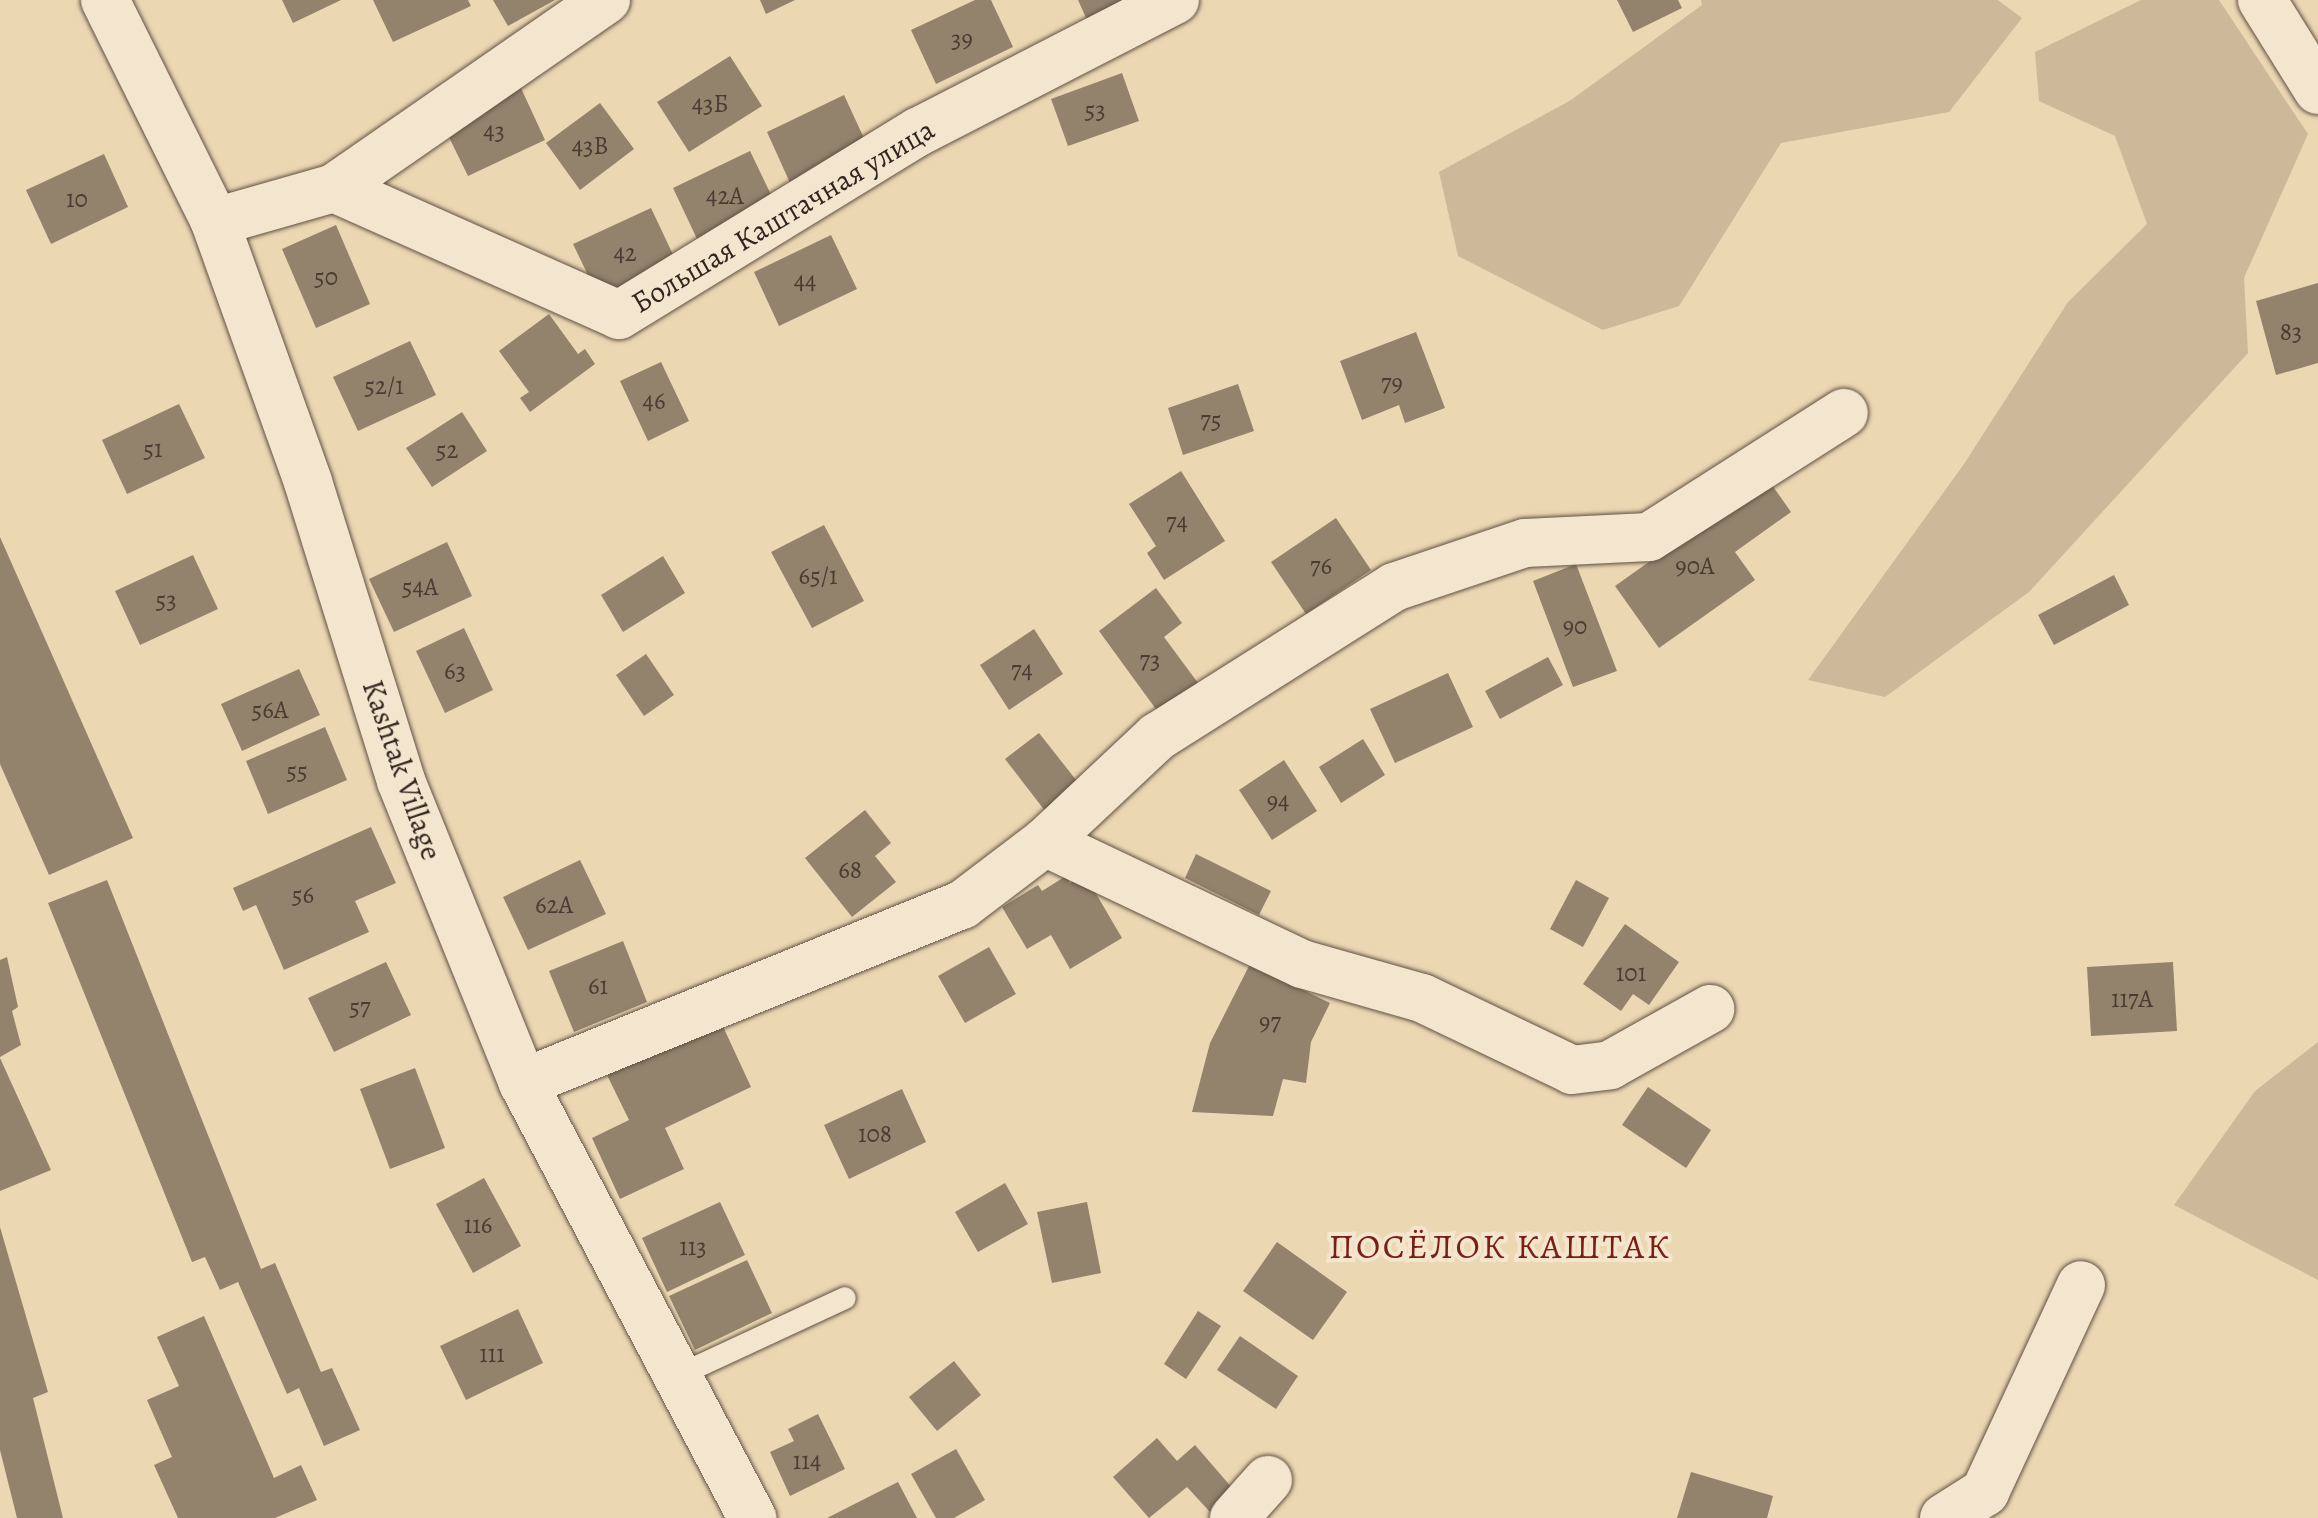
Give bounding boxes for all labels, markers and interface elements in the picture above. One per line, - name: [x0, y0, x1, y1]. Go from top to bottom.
- house number: 39: [951, 24, 973, 54]
- house number: 43Б: [692, 89, 728, 119]
- house number: 53: [1084, 95, 1106, 125]
- street label: Большая Каштачная улица: [625, 111, 941, 321]
- house number: 43: [483, 116, 505, 146]
- house number: 43В: [572, 131, 608, 161]
- house number: 42А: [706, 181, 744, 211]
- house number: 10: [66, 184, 88, 214]
- house number: 42: [613, 238, 637, 268]
- house number: 50: [314, 262, 338, 292]
- house number: 44: [794, 266, 816, 296]
- house number: 83: [2280, 317, 2302, 347]
- house number: 79: [1381, 368, 1403, 398]
- house number: 52/1: [364, 371, 404, 401]
- house number: 46: [643, 386, 665, 416]
- house number: 75: [1200, 405, 1222, 435]
- house number: 51: [143, 434, 163, 464]
- house number: 52: [436, 435, 458, 465]
- house number: 74: [1166, 507, 1188, 537]
- house number: 76: [1310, 551, 1332, 581]
- house number: 90А: [1675, 551, 1715, 581]
- house number: 65/1: [798, 561, 838, 591]
- house number: 54А: [402, 572, 438, 602]
- house number: 53: [155, 585, 177, 615]
- house number: 90: [1563, 611, 1587, 641]
- house number: 73: [1140, 645, 1160, 675]
- house number: 74: [1011, 655, 1033, 685]
- house number: 63: [444, 656, 466, 686]
- street label: Kashtak Village: [354, 675, 450, 865]
- house number: 56А: [252, 695, 288, 725]
- house number: 55: [286, 756, 308, 786]
- house number: 94: [1267, 786, 1289, 816]
- house number: 68: [838, 855, 862, 885]
- house number: 56: [292, 880, 314, 910]
- house number: 62А: [535, 890, 573, 920]
- house number: 101: [1616, 958, 1646, 988]
- house number: 61: [588, 971, 608, 1001]
- house number: 117А: [2111, 984, 2153, 1014]
- house number: 57: [349, 992, 371, 1022]
- house number: 97: [1259, 1007, 1281, 1037]
- house number: 108: [858, 1119, 892, 1149]
- house number: 116: [464, 1210, 492, 1240]
- district label: ПОСЁЛОК КАШТАК: [1329, 1225, 1671, 1267]
- house number: 113: [679, 1232, 707, 1262]
- house number: 111: [479, 1339, 505, 1369]
- house number: 114: [793, 1446, 821, 1476]

